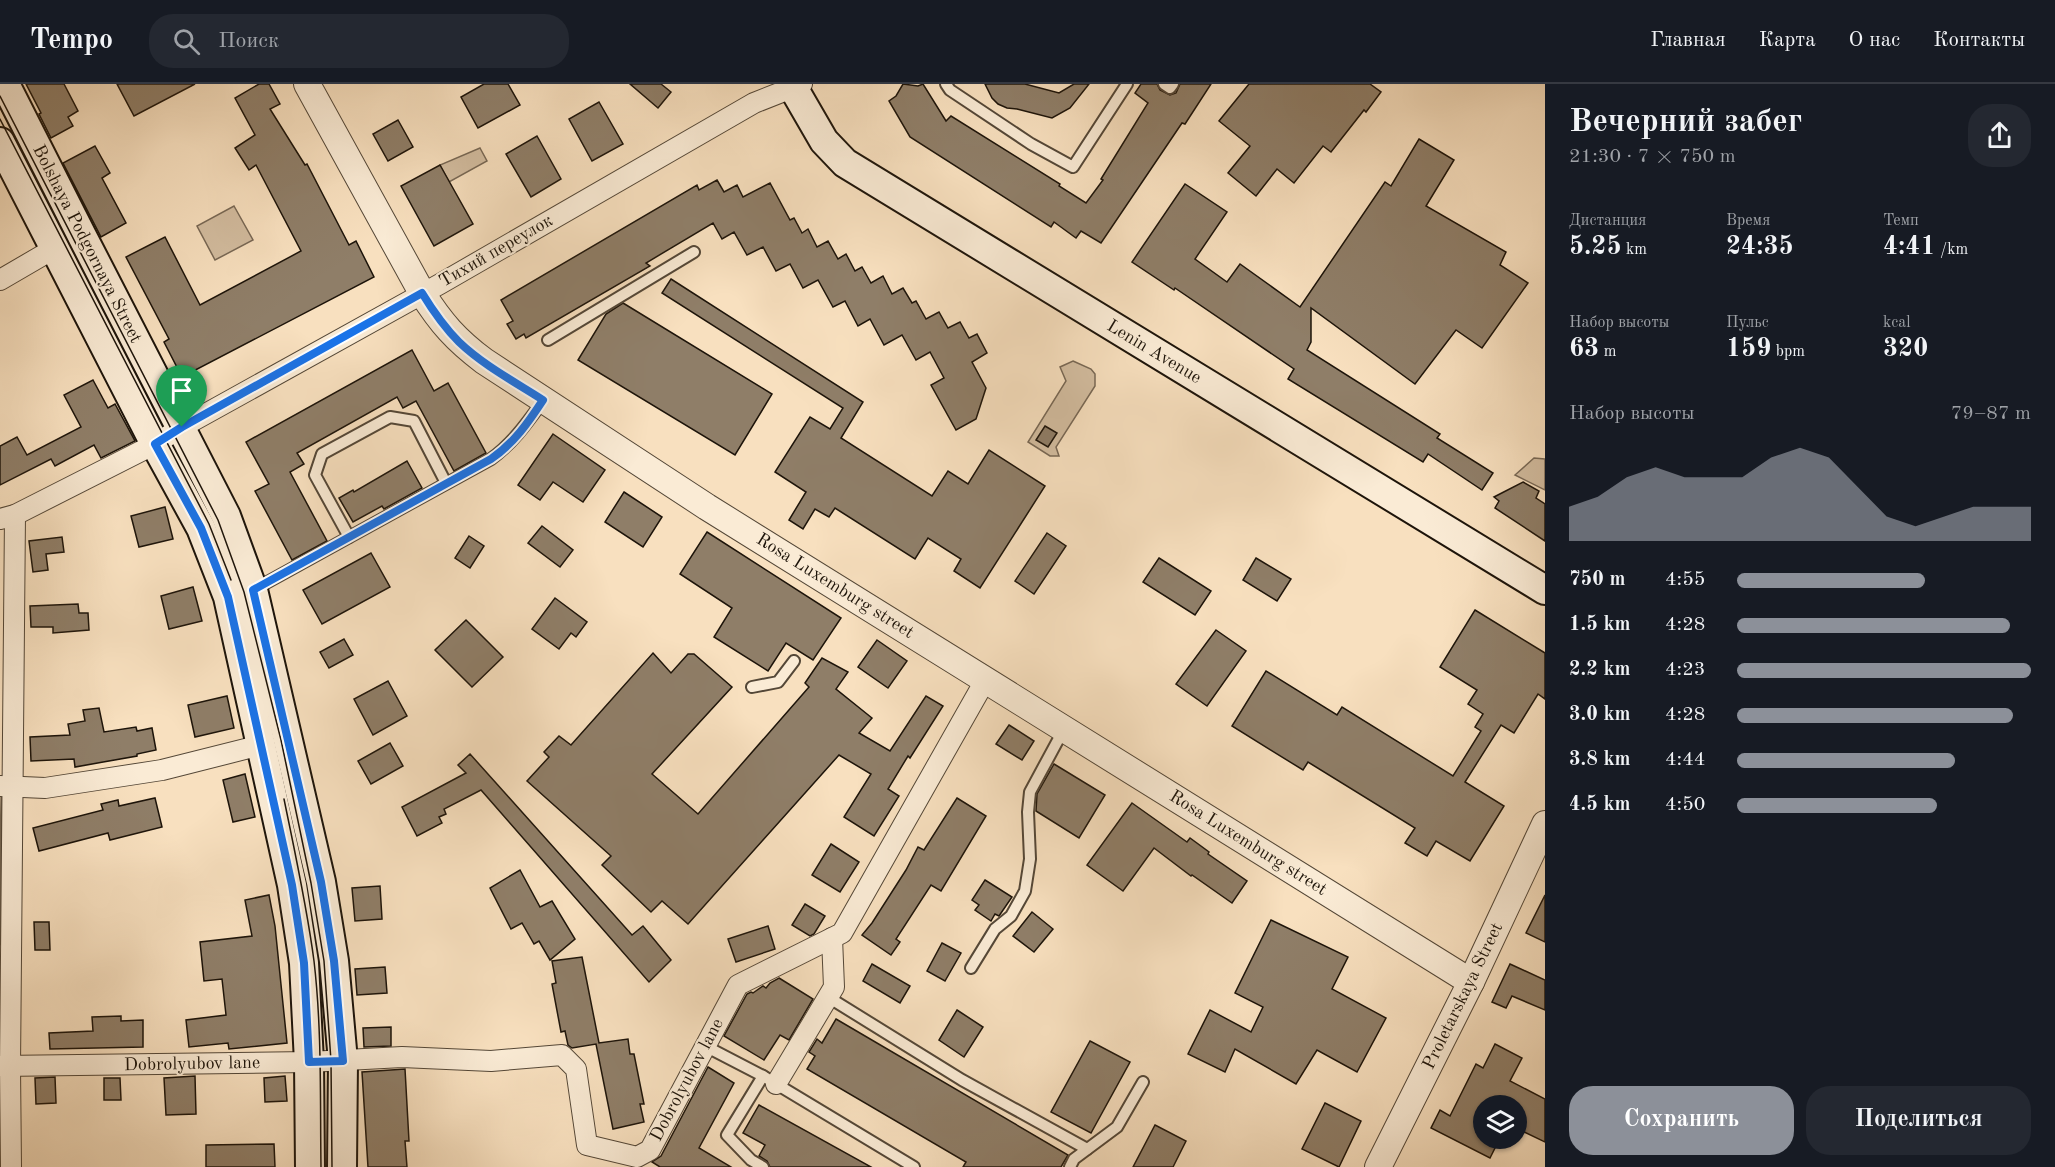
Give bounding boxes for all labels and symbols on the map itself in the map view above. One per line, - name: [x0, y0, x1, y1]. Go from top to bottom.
- street label: Bolshaya Podgornaya Street: [29, 142, 145, 346]
- street label: Тихий переулок: [436, 211, 556, 291]
- street label: Lenin Avenue: [1104, 317, 1204, 387]
- pin: [156, 365, 207, 427]
- street label: Rosa Luxemburg street: [753, 530, 917, 642]
- street label: Rosa Luxemburg street: [1166, 787, 1330, 899]
- street label: Proletarskaya Street: [1420, 920, 1506, 1072]
- street label: Dobrolyubov lane: [647, 1016, 727, 1144]
- street label: Dobrolyubov lane: [124, 1054, 260, 1074]

